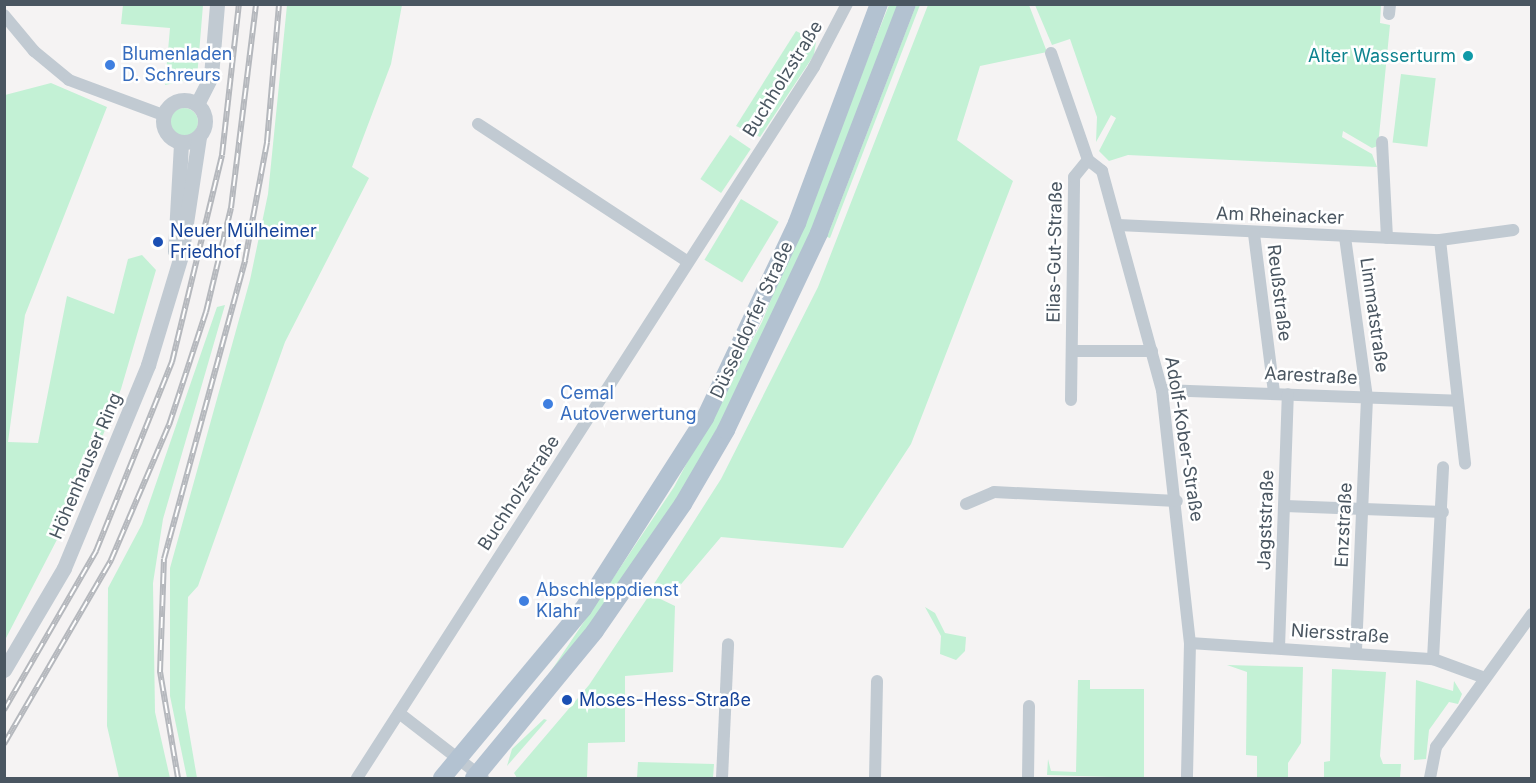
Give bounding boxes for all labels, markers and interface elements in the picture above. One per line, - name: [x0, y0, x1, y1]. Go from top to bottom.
- street label: Buchholzstraße: [739, 17, 827, 141]
- place label: Blumenladen D. Schreurs: [122, 44, 232, 86]
- place label: Alter Wasserturm: [1308, 45, 1456, 67]
- marker: Alter Wasserturm: [1461, 49, 1475, 63]
- marker: Blumenladen D. Schreurs: [103, 58, 117, 72]
- street label: Elias-Gut-Straße: [1043, 181, 1067, 323]
- street label: Am Rheinacker: [1216, 203, 1344, 229]
- place label: Neuer Mülheimer Friedhof: [170, 221, 317, 264]
- marker: Neuer Mülheimer Friedhof: [151, 235, 165, 249]
- street label: Düsseldorfer Straße: [706, 238, 798, 402]
- street label: Reußstraße: [1262, 243, 1296, 343]
- street label: Limmatstraße: [1355, 256, 1393, 374]
- street label: Adolf-Kober-Straße: [1160, 355, 1208, 523]
- street label: Aarestraße: [1264, 363, 1358, 389]
- place label: Cemal Autoverwertung: [560, 383, 697, 426]
- street label: Höhenhauser Ring: [45, 390, 127, 542]
- marker: Cemal Autoverwertung: [541, 397, 555, 411]
- street label: Buchholzstraße: [474, 431, 564, 555]
- street label: Jagststraße: [1253, 469, 1279, 571]
- street label: Enzstraße: [1331, 482, 1357, 568]
- place label: Abschleppdienst Klahr: [536, 580, 679, 622]
- marker: Abschleppdienst Klahr: [517, 594, 531, 608]
- street label: Niersstraße: [1290, 620, 1390, 648]
- place label: Moses-Hess-Straße: [579, 689, 751, 711]
- marker: Moses-Hess-Straße: [560, 693, 574, 707]

